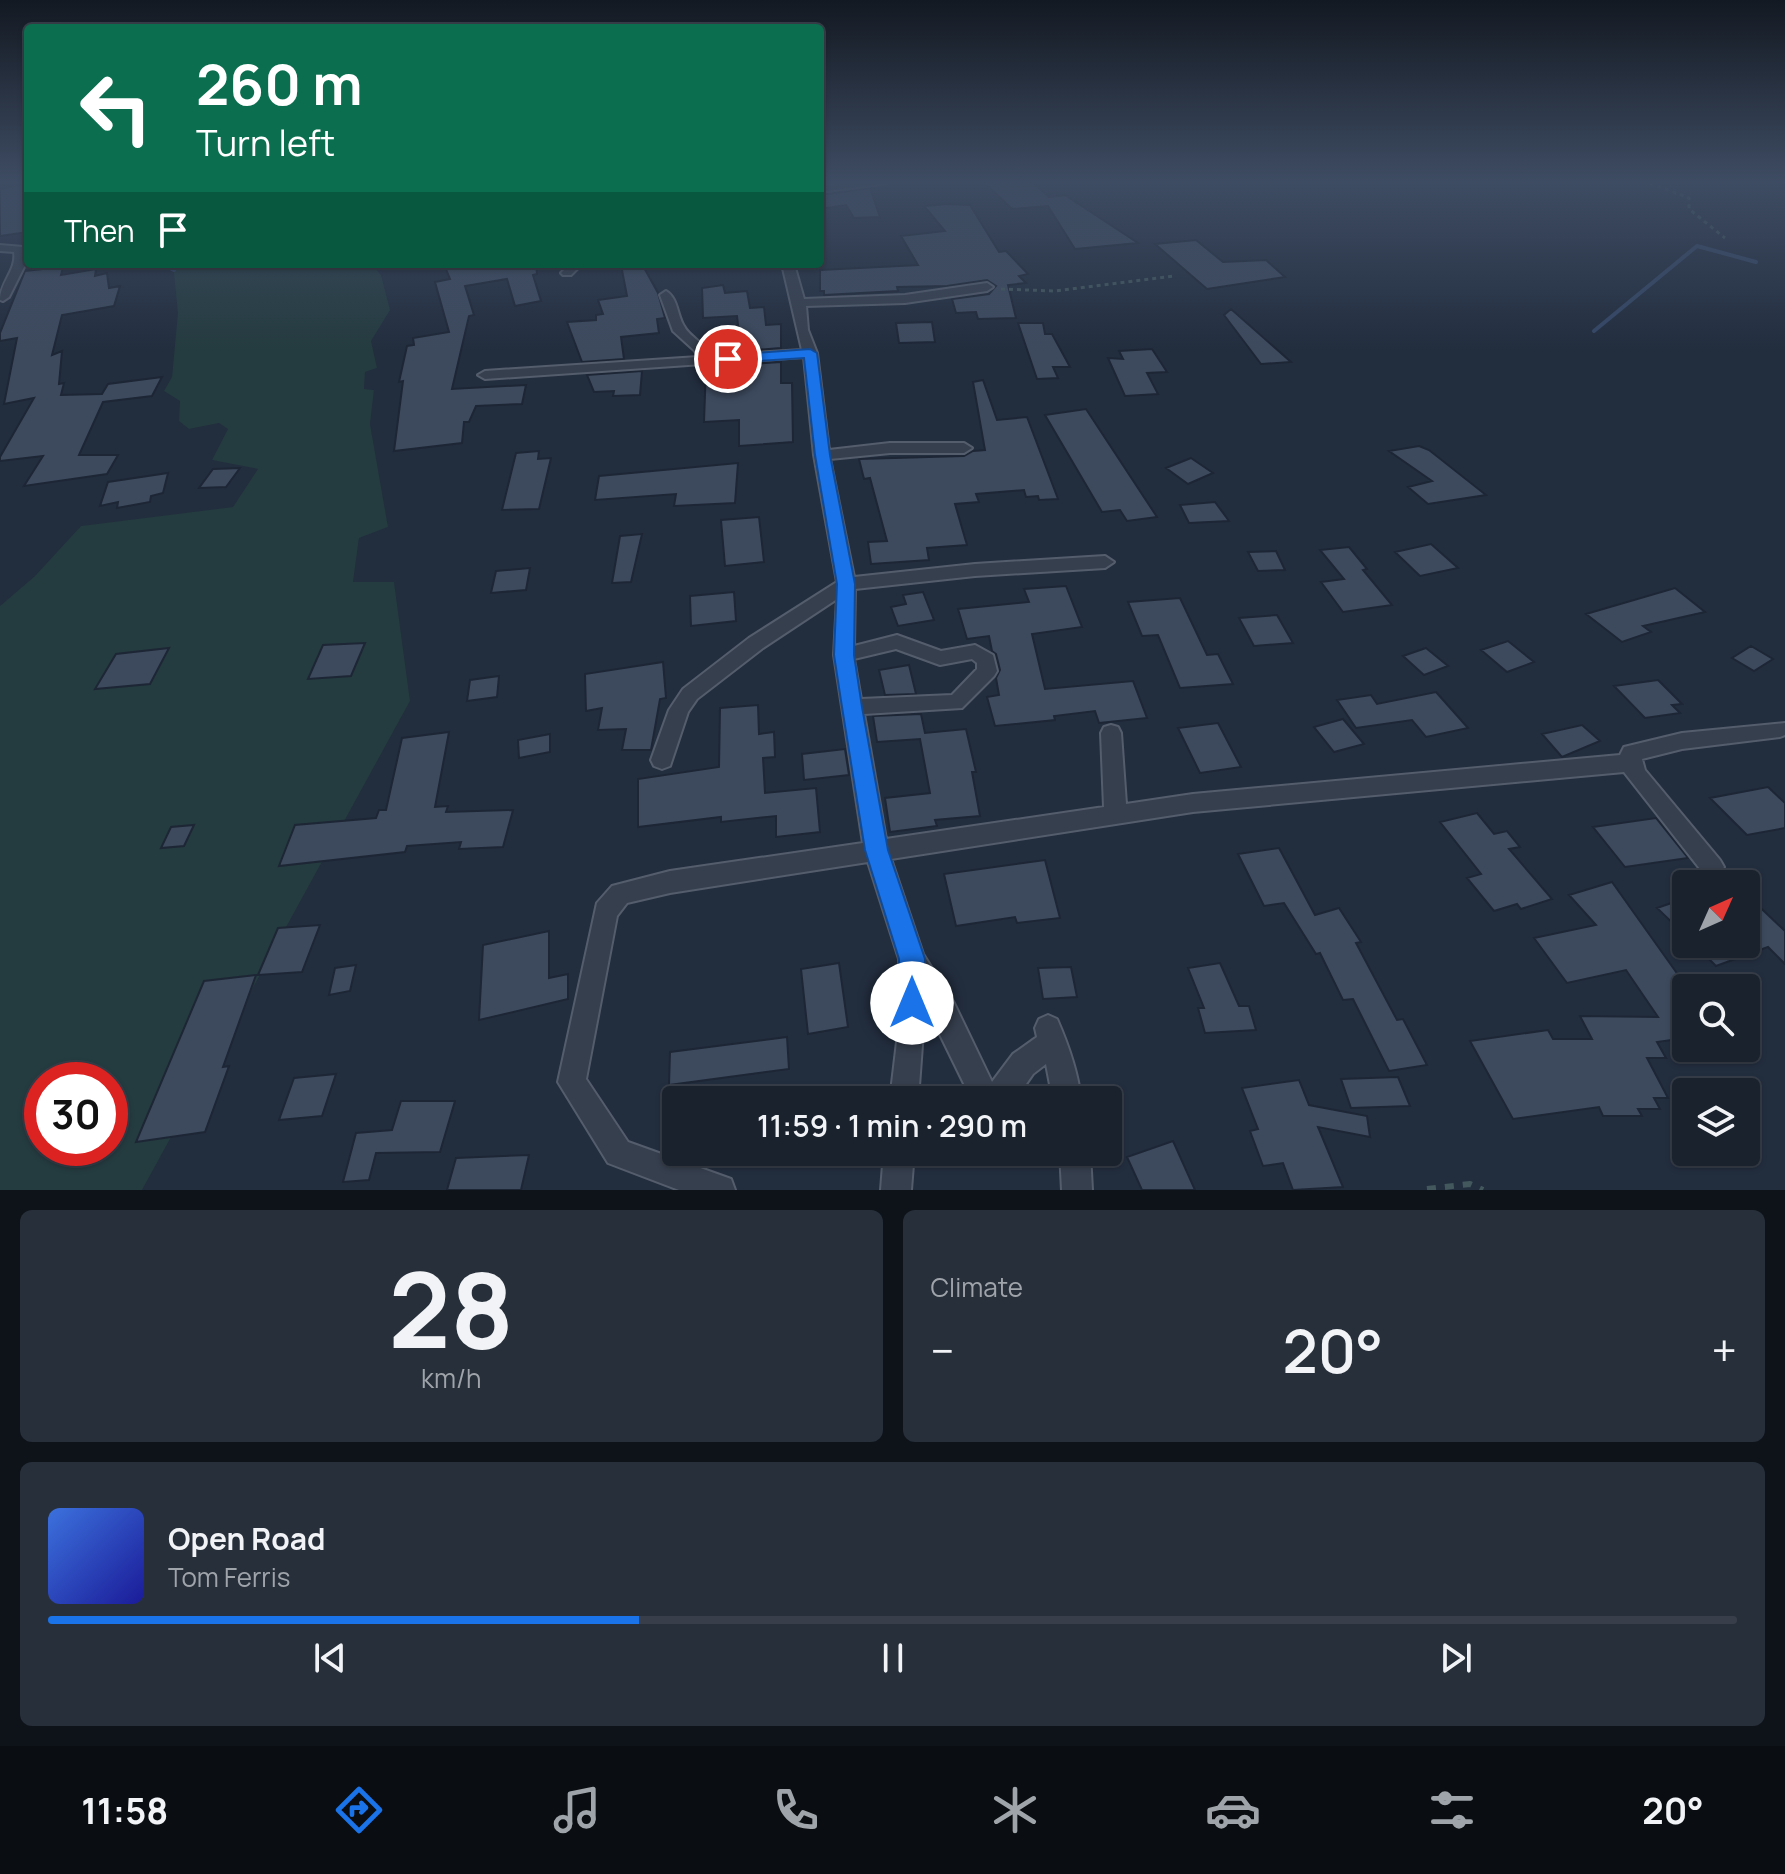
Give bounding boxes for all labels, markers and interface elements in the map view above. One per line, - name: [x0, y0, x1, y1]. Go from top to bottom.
- text: 260 m: [196, 45, 363, 122]
- icon: left: [64, 56, 168, 160]
- text: Turn left: [196, 118, 335, 167]
- icon: arrive: [151, 208, 195, 252]
- text: Then: [64, 210, 135, 251]
- pin: [694, 325, 762, 393]
- icon: arrive: [706, 337, 750, 381]
- north arrow: [1672, 870, 1760, 958]
- map controls: [1672, 870, 1760, 1166]
- position arrow: [870, 961, 954, 1045]
- button: search: [1672, 974, 1760, 1062]
- speed limit sign: 30: [24, 1062, 128, 1166]
- button: layers: [1672, 1078, 1760, 1166]
- text: 11:59 · 1 min · 290 m: [757, 1105, 1027, 1146]
- text: 28: [388, 1237, 514, 1379]
- text: Climate: [931, 1269, 1023, 1305]
- text: 20°: [1283, 1309, 1383, 1391]
- text: −: [931, 1320, 954, 1380]
- text: +: [1712, 1320, 1737, 1380]
- text: km/h: [421, 1360, 481, 1396]
- text: Open Road: [168, 1518, 325, 1559]
- text: Tom Ferris: [168, 1559, 290, 1595]
- icon: previous: [308, 1636, 352, 1680]
- icon: pause: [871, 1636, 915, 1680]
- icon: next: [1434, 1636, 1478, 1680]
- icon: directions: [331, 1782, 387, 1838]
- icon: music: [549, 1782, 605, 1838]
- icon: phone: [768, 1782, 824, 1838]
- icon: climate: [987, 1782, 1043, 1838]
- icon: car: [1205, 1782, 1261, 1838]
- icon: filters: [1424, 1782, 1480, 1838]
- text: 11:58: [81, 1786, 168, 1835]
- text: 20°: [1642, 1786, 1704, 1835]

